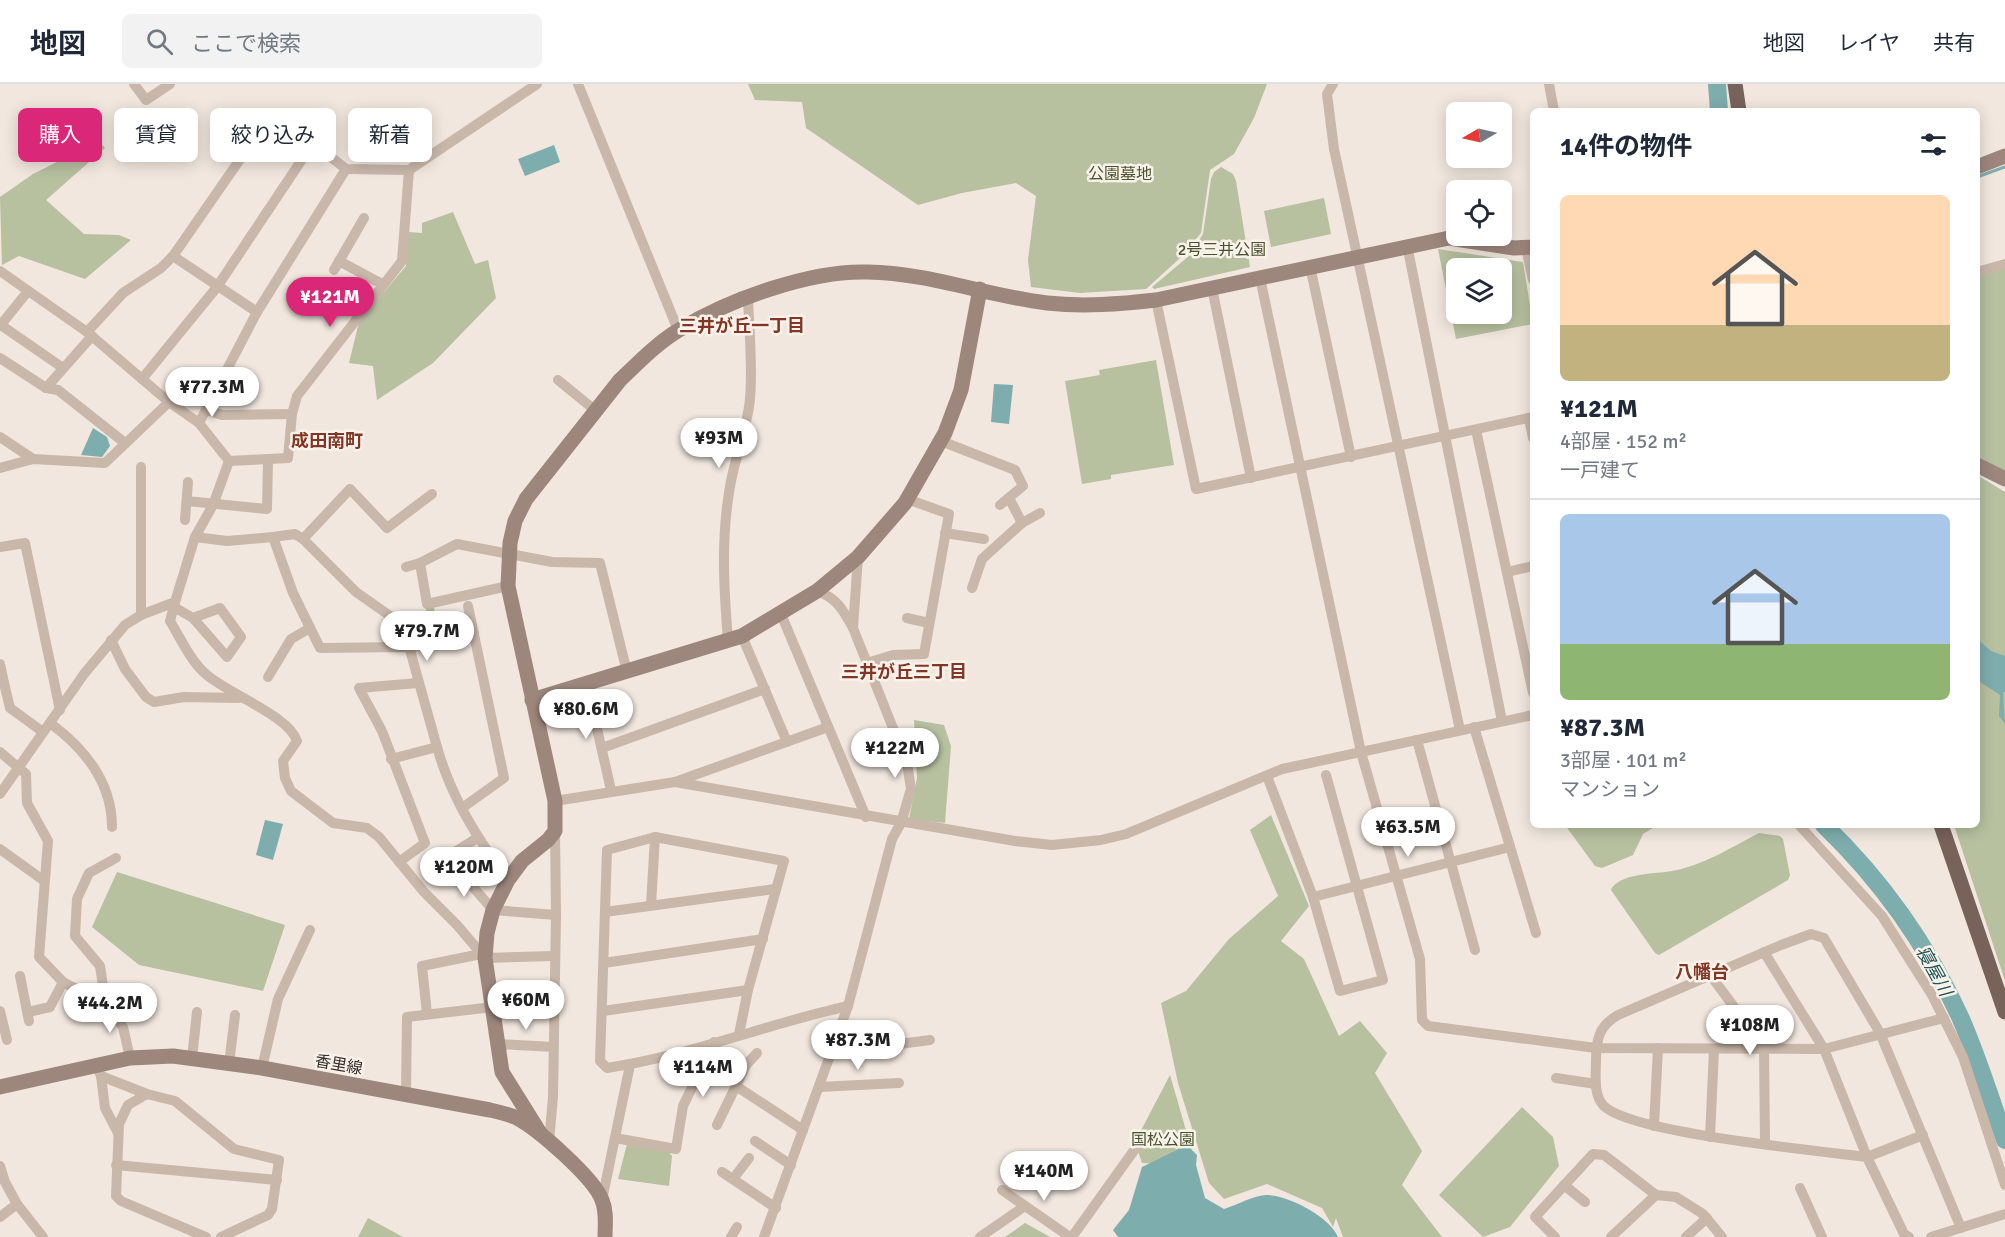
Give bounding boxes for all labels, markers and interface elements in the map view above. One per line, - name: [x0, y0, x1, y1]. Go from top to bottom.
- search box: [122, 14, 542, 68]
- icon: search: [143, 25, 176, 58]
- text: 地図: [30, 27, 86, 61]
- text: ここで検索: [191, 30, 301, 57]
- text: 地図: [1763, 30, 1805, 56]
- text: レイヤ: [1838, 30, 1900, 56]
- text: 共有: [1933, 30, 1975, 56]
- north arrow: [1446, 102, 1512, 168]
- map controls: [1446, 102, 1512, 324]
- chip: 購入: [18, 108, 102, 162]
- chip: 賃貸: [114, 108, 198, 162]
- chip: 絞り込み: [210, 108, 336, 162]
- chip: 新着: [348, 108, 432, 162]
- icon: filters: [1917, 128, 1950, 161]
- text: 14件の物件: [1560, 131, 1692, 163]
- park label: 公園墓地: [1088, 164, 1152, 184]
- button: locate: [1446, 180, 1512, 246]
- icon: home: [1701, 234, 1809, 342]
- park label: 2号三井公園: [1178, 240, 1266, 260]
- button: layers: [1446, 258, 1512, 324]
- pin: ¥121M: [288, 277, 372, 328]
- text: ¥121M: [300, 284, 360, 309]
- district label: 三井が丘一丁目: [679, 315, 805, 337]
- pin: ¥77.3M: [163, 367, 261, 418]
- text: ¥77.3M: [179, 374, 245, 399]
- text: ¥121M: [1560, 393, 1638, 425]
- pin: ¥93M: [683, 418, 755, 469]
- text: ¥93M: [694, 425, 744, 450]
- text: 4部屋 · 152 m²: [1560, 429, 1687, 454]
- district label: 成田南町: [291, 430, 363, 452]
- text: 一戸建て: [1560, 458, 1640, 483]
- icon: home: [1701, 553, 1809, 661]
- pin: ¥79.7M: [378, 611, 476, 662]
- text: ¥79.7M: [394, 618, 460, 643]
- district label: 三井が丘三丁目: [841, 661, 967, 683]
- pin: ¥80.6M: [537, 689, 635, 740]
- text: ¥80.6M: [553, 696, 619, 721]
- text: ¥87.3M: [1560, 712, 1645, 744]
- pin: ¥122M: [853, 728, 937, 779]
- text: ¥122M: [865, 735, 925, 760]
- text: 3部屋 · 101 m²: [1560, 748, 1687, 773]
- text: マンション: [1560, 777, 1660, 802]
- pin: ¥63.5M: [1359, 807, 1457, 858]
- text: ¥63.5M: [1375, 814, 1441, 839]
- pin: ¥120M: [422, 847, 506, 898]
- text: ¥120M: [434, 854, 494, 879]
- water label: 寝屋川: [1911, 942, 1958, 1002]
- district label: 八幡台: [1675, 961, 1729, 983]
- pin: ¥60M: [490, 980, 562, 1031]
- pin: ¥44.2M: [61, 983, 159, 1034]
- text: ¥60M: [501, 987, 551, 1012]
- text: ¥44.2M: [77, 990, 143, 1015]
- pin: ¥108M: [1708, 1005, 1792, 1056]
- text: ¥108M: [1720, 1012, 1780, 1037]
- pin: ¥87.3M: [809, 1020, 907, 1071]
- text: ¥87.3M: [825, 1027, 891, 1052]
- pin: ¥114M: [661, 1047, 745, 1098]
- street label: 香里線: [313, 1051, 364, 1079]
- text: ¥114M: [673, 1054, 733, 1079]
- park label: 国松公園: [1131, 1130, 1195, 1150]
- pin: ¥140M: [1002, 1151, 1086, 1202]
- text: ¥140M: [1014, 1158, 1074, 1183]

